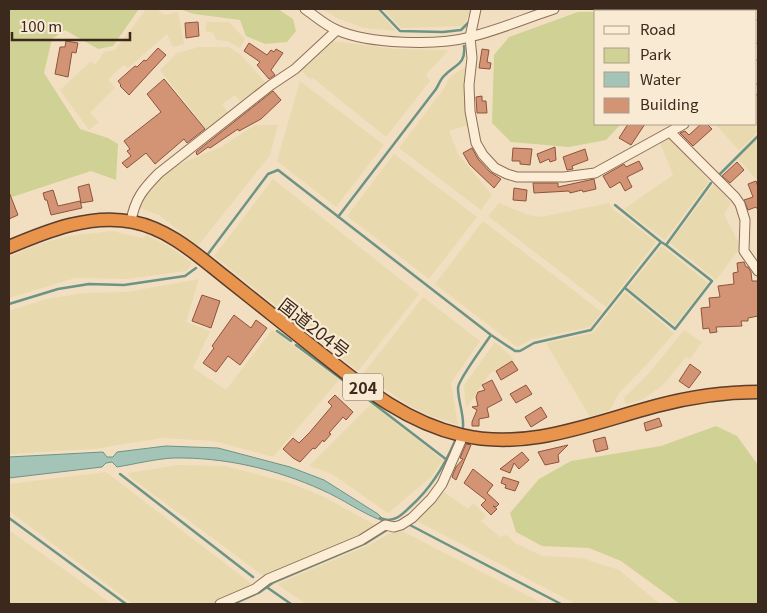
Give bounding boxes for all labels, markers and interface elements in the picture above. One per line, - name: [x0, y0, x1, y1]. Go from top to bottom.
- scale bar: [12, 10, 130, 42]
- legend: [594, 10, 757, 125]
- text: 100 m: [20, 15, 62, 36]
- text: Road: [640, 18, 676, 39]
- text: Park: [640, 43, 672, 64]
- text: Water: [640, 68, 681, 89]
- text: Building: [640, 93, 699, 114]
- street label: 国道204号: [274, 291, 356, 363]
- road number: 204: [343, 374, 383, 401]

